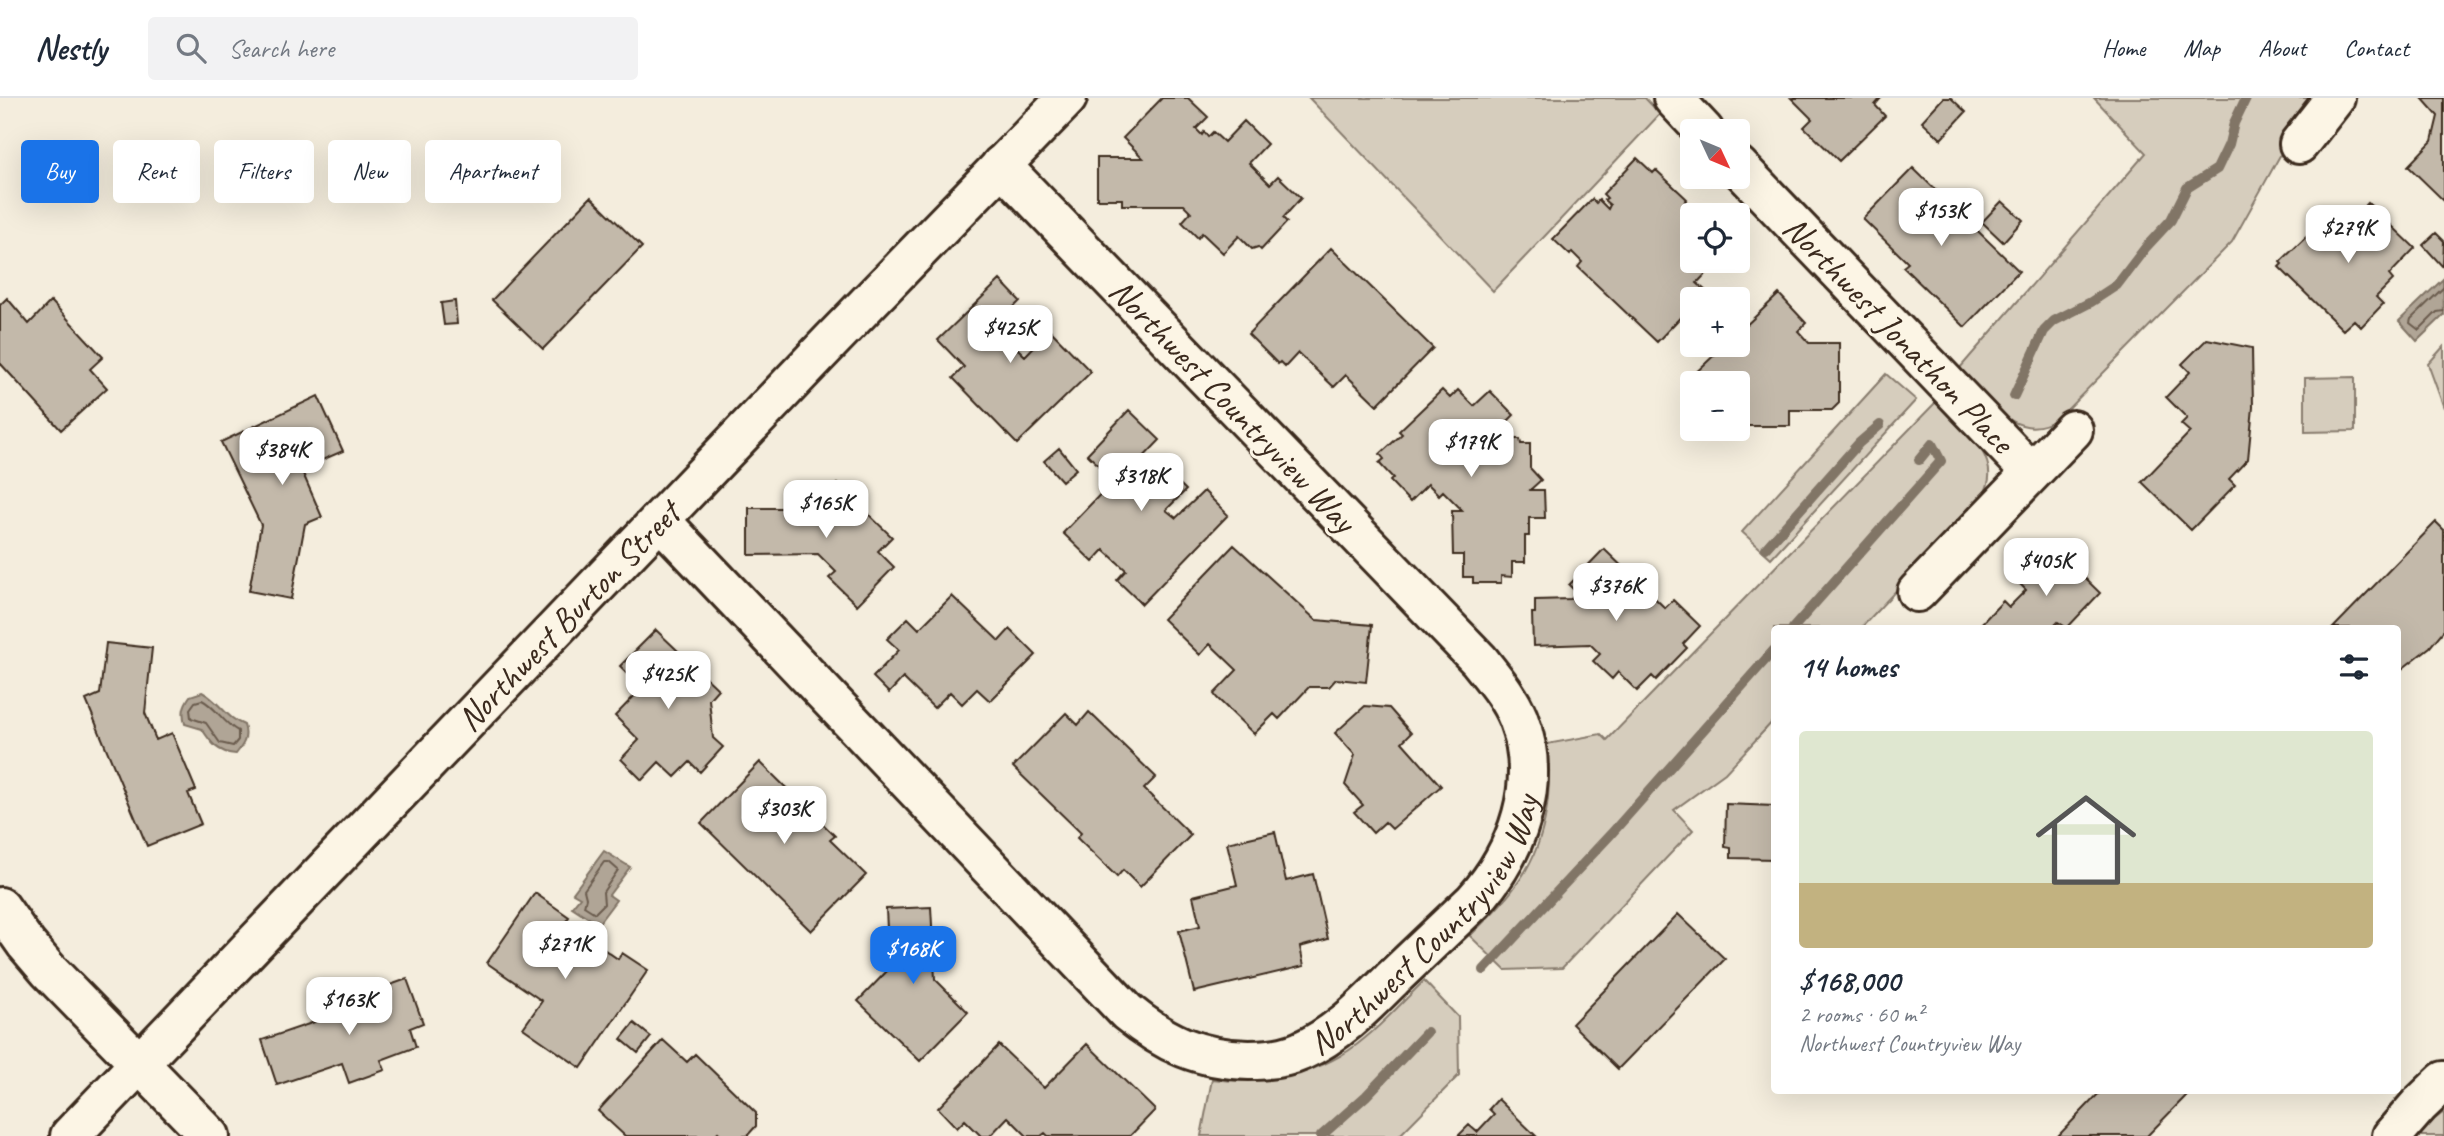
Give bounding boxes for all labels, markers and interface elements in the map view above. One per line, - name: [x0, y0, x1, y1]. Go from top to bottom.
- search box: [148, 17, 638, 80]
- text: Nestly: [35, 27, 106, 69]
- icon: search: [172, 29, 210, 67]
- text: Search here: [228, 32, 334, 65]
- text: Home: [2102, 33, 2145, 63]
- text: Map: [2183, 33, 2220, 63]
- text: About: [2258, 33, 2306, 63]
- text: Contact: [2344, 33, 2409, 63]
- north arrow: [1680, 119, 1750, 189]
- map controls: [1680, 119, 1750, 441]
- chip: Buy: [21, 140, 99, 203]
- chip: Rent: [113, 140, 200, 203]
- chip: Filters: [214, 140, 314, 203]
- chip: New: [328, 140, 411, 203]
- chip: Apartment: [425, 140, 561, 203]
- pin: $153K: [1892, 188, 1990, 248]
- text: $153K: [1915, 196, 1967, 225]
- button: locate: [1680, 203, 1750, 273]
- street label: Northwest Jonathon Place: [1773, 206, 2026, 465]
- pin: $279K: [2299, 206, 2397, 265]
- text: $279K: [2322, 213, 2374, 242]
- street label: Northwest Countryview Way: [1100, 269, 1368, 544]
- button: +: [1680, 287, 1750, 357]
- pin: $425K: [961, 306, 1059, 365]
- text: $425K: [984, 313, 1036, 342]
- button: −: [1680, 371, 1750, 441]
- pin: $179K: [1422, 420, 1520, 479]
- text: $179K: [1445, 427, 1497, 456]
- pin: $384K: [233, 428, 331, 487]
- text: $384K: [255, 435, 309, 464]
- pin: $318K: [1092, 454, 1190, 513]
- text: $318K: [1114, 461, 1168, 490]
- pin: $165K: [777, 480, 875, 540]
- text: $165K: [799, 488, 853, 517]
- street label: Northwest Burton Street: [447, 489, 693, 741]
- pin: $405K: [1997, 538, 2095, 598]
- text: $405K: [2020, 546, 2072, 575]
- pin: $376K: [1567, 564, 1665, 623]
- text: $376K: [1589, 571, 1643, 600]
- text: 14 homes: [1799, 648, 1897, 686]
- icon: filters: [2335, 648, 2373, 686]
- pin: $425K: [619, 652, 717, 711]
- text: $425K: [642, 659, 694, 688]
- icon: home: [2023, 777, 2149, 903]
- pin: $303K: [735, 786, 833, 846]
- street label: Northwest Countryview Way: [1301, 789, 1549, 1065]
- text: $303K: [757, 794, 811, 823]
- pin: $271K: [516, 922, 614, 981]
- pin: $168K: [864, 926, 962, 986]
- text: $271K: [539, 929, 592, 958]
- text: $168K: [886, 934, 940, 963]
- text: $168,000: [1799, 962, 1900, 1000]
- pin: $163K: [300, 978, 398, 1037]
- text: $163K: [322, 985, 376, 1014]
- text: 2 rooms · 60 m²: [1799, 1000, 1923, 1029]
- text: Northwest Countryview Way: [1799, 1029, 2020, 1058]

